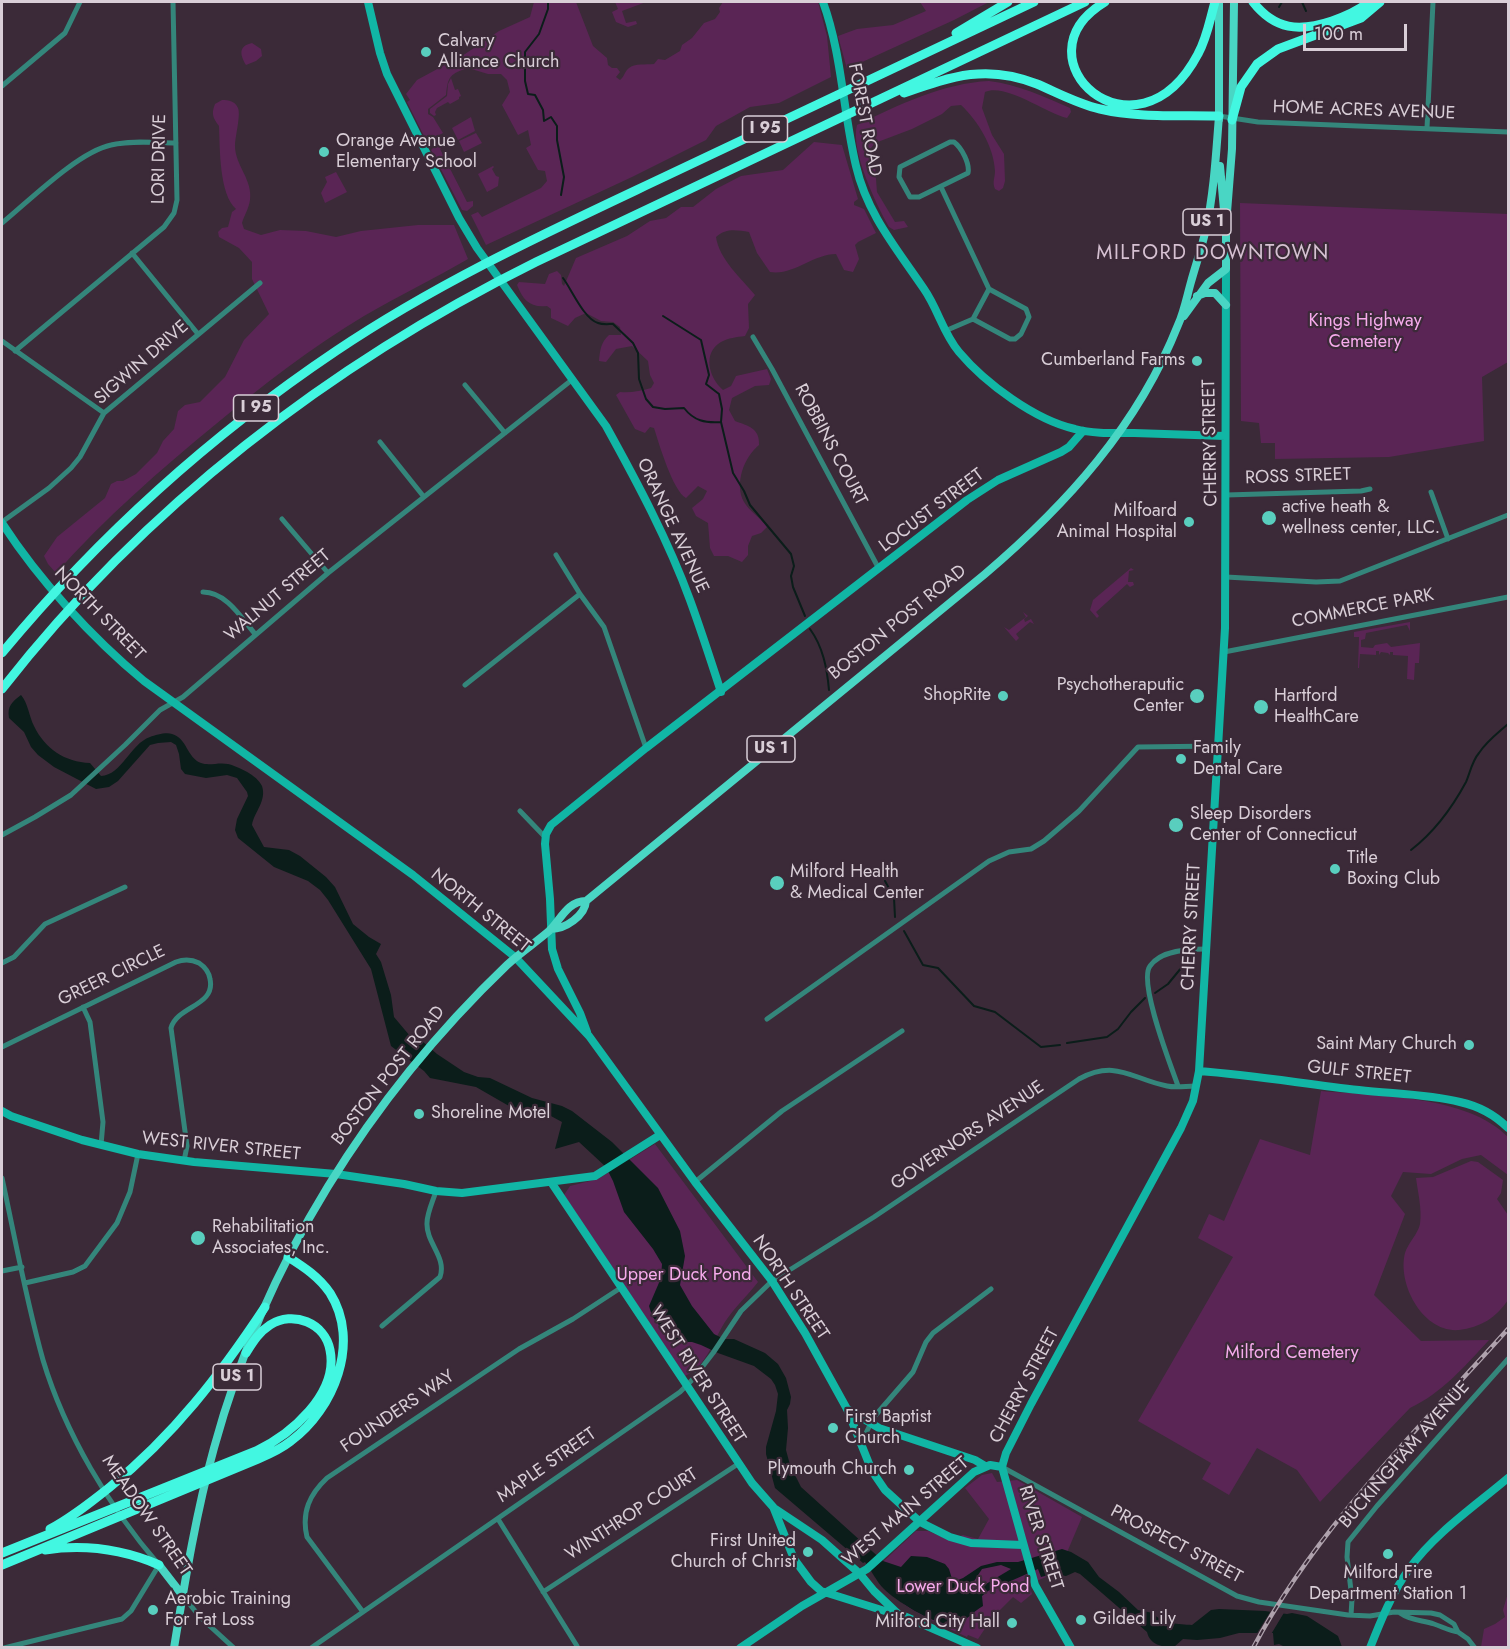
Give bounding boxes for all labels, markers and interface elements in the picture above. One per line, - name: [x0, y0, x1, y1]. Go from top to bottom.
- scale bar: [1306, 12, 1410, 50]
- text: 100 m: [1314, 21, 1363, 47]
- place label: Calvary Alliance Church: [438, 31, 559, 74]
- marker: Calvary Alliance Church: [419, 45, 433, 59]
- street label: FOREST ROAD: [842, 62, 886, 178]
- street label: HOME ACRES AVENUE: [1272, 97, 1456, 125]
- street label: LORI DRIVE: [148, 114, 172, 204]
- road number: I 95: [742, 116, 788, 142]
- place label: Orange Avenue Elementary School: [336, 131, 477, 174]
- marker: Orange Avenue Elementary School: [317, 145, 331, 159]
- road number: US 1: [1183, 209, 1231, 235]
- district label: MILFORD DOWNTOWN: [1096, 242, 1330, 266]
- park label: Kings Highway Cemetery: [1308, 311, 1422, 354]
- street label: SIGWIN DRIVE: [90, 316, 194, 410]
- place label: Cumberland Farms: [1041, 350, 1185, 372]
- marker: Cumberland Farms: [1190, 354, 1204, 368]
- street label: CHERRY STREET: [1199, 379, 1223, 507]
- street label: ROBBINS COURT: [789, 381, 871, 509]
- road number: I 95: [234, 395, 278, 421]
- street label: ORANGE AVENUE: [631, 455, 713, 597]
- street label: ROSS STREET: [1245, 464, 1351, 490]
- street label: LOCUST STREET: [875, 465, 989, 557]
- place label: active heath & wellness center, LLC.: [1282, 497, 1440, 540]
- place label: Milfoard Animal Hospital: [1057, 501, 1177, 544]
- marker: active heath & wellness center, LLC.: [1260, 509, 1278, 527]
- marker: Milfoard Animal Hospital: [1182, 515, 1196, 529]
- street label: WALNUT STREET: [221, 545, 335, 647]
- street label: BOSTON POST ROAD: [825, 561, 971, 685]
- street label: NORTH STREET: [49, 563, 149, 665]
- street label: COMMERCE PARK: [1290, 585, 1436, 633]
- place label: Psychotheraputic Center: [1057, 675, 1184, 718]
- place label: ShopRite: [923, 685, 991, 707]
- place label: Hartford HealthCare: [1274, 686, 1359, 728]
- marker: Psychotheraputic Center: [1188, 687, 1206, 705]
- marker: ShopRite: [996, 689, 1010, 703]
- marker: Hartford HealthCare: [1252, 698, 1270, 716]
- road number: US 1: [747, 736, 795, 762]
- place label: Family Dental Care: [1193, 738, 1283, 780]
- marker: Family Dental Care: [1174, 752, 1188, 766]
- place label: Sleep Disorders Center of Connecticut: [1190, 804, 1357, 846]
- marker: Sleep Disorders Center of Connecticut: [1167, 816, 1185, 834]
- place label: Title Boxing Club: [1347, 848, 1440, 890]
- place label: Milford Health & Medical Center: [790, 862, 924, 904]
- marker: Title Boxing Club: [1328, 862, 1342, 876]
- street label: CHERRY STREET: [1178, 863, 1206, 991]
- street label: NORTH STREET: [426, 864, 534, 958]
- marker: Milford Health & Medical Center: [768, 874, 786, 892]
- street label: GREER CIRCLE: [55, 941, 169, 1011]
- street label: BOSTON POST ROAD: [328, 1002, 450, 1150]
- place label: Saint Mary Church: [1316, 1034, 1457, 1056]
- marker: Saint Mary Church: [1462, 1038, 1476, 1052]
- street label: GULF STREET: [1306, 1057, 1412, 1089]
- street label: GOVERNORS AVENUE: [887, 1077, 1049, 1195]
- place label: Shoreline Motel: [431, 1103, 550, 1125]
- marker: Shoreline Motel: [412, 1107, 426, 1121]
- street label: WEST RIVER STREET: [141, 1128, 301, 1166]
- place label: Rehabilitation Associates, Inc.: [212, 1217, 330, 1260]
- marker: Rehabilitation Associates, Inc.: [189, 1229, 207, 1247]
- street label: NORTH STREET: [747, 1232, 833, 1344]
- park label: Upper Duck Pond: [616, 1265, 752, 1287]
- street label: WEST RIVER STREET: [644, 1302, 750, 1448]
- street label: CHERRY STREET: [986, 1325, 1064, 1447]
- park label: Milford Cemetery: [1225, 1343, 1359, 1365]
- road number: US 1: [213, 1364, 261, 1390]
- street label: FOUNDERS WAY: [337, 1366, 459, 1458]
- street label: BUCKINGHAM AVENUE: [1335, 1377, 1475, 1533]
- place label: First Baptist Church: [845, 1407, 931, 1450]
- marker: First Baptist Church: [826, 1421, 840, 1435]
- street label: MAPLE STREET: [493, 1424, 601, 1508]
- street label: MEADOW STREET: [96, 1452, 196, 1580]
- street label: WEST MAIN STREET: [839, 1453, 973, 1571]
- place label: Plymouth Church: [767, 1459, 897, 1481]
- marker: Plymouth Church: [902, 1463, 916, 1477]
- street label: WINTHROP COURT: [562, 1464, 702, 1566]
- street label: RIVER STREET: [1013, 1483, 1067, 1593]
- street label: PROSPECT STREET: [1107, 1501, 1245, 1589]
- place label: First United Church of Christ: [671, 1531, 796, 1574]
- marker: First United Church of Christ: [801, 1545, 815, 1559]
- marker: Milford Fire Department Station 1: [1381, 1547, 1395, 1561]
- place label: Milford Fire Department Station 1: [1309, 1563, 1467, 1606]
- park label: Lower Duck Pond: [897, 1577, 1029, 1599]
- place label: Aerobic Training For Fat Loss: [165, 1589, 291, 1632]
- marker: Aerobic Training For Fat Loss: [146, 1603, 160, 1617]
- place label: Gilded Lily: [1093, 1609, 1176, 1631]
- place label: Milford City Hall: [875, 1612, 1000, 1634]
- marker: Gilded Lily: [1074, 1613, 1088, 1627]
- marker: Milford City Hall: [1005, 1616, 1019, 1630]

